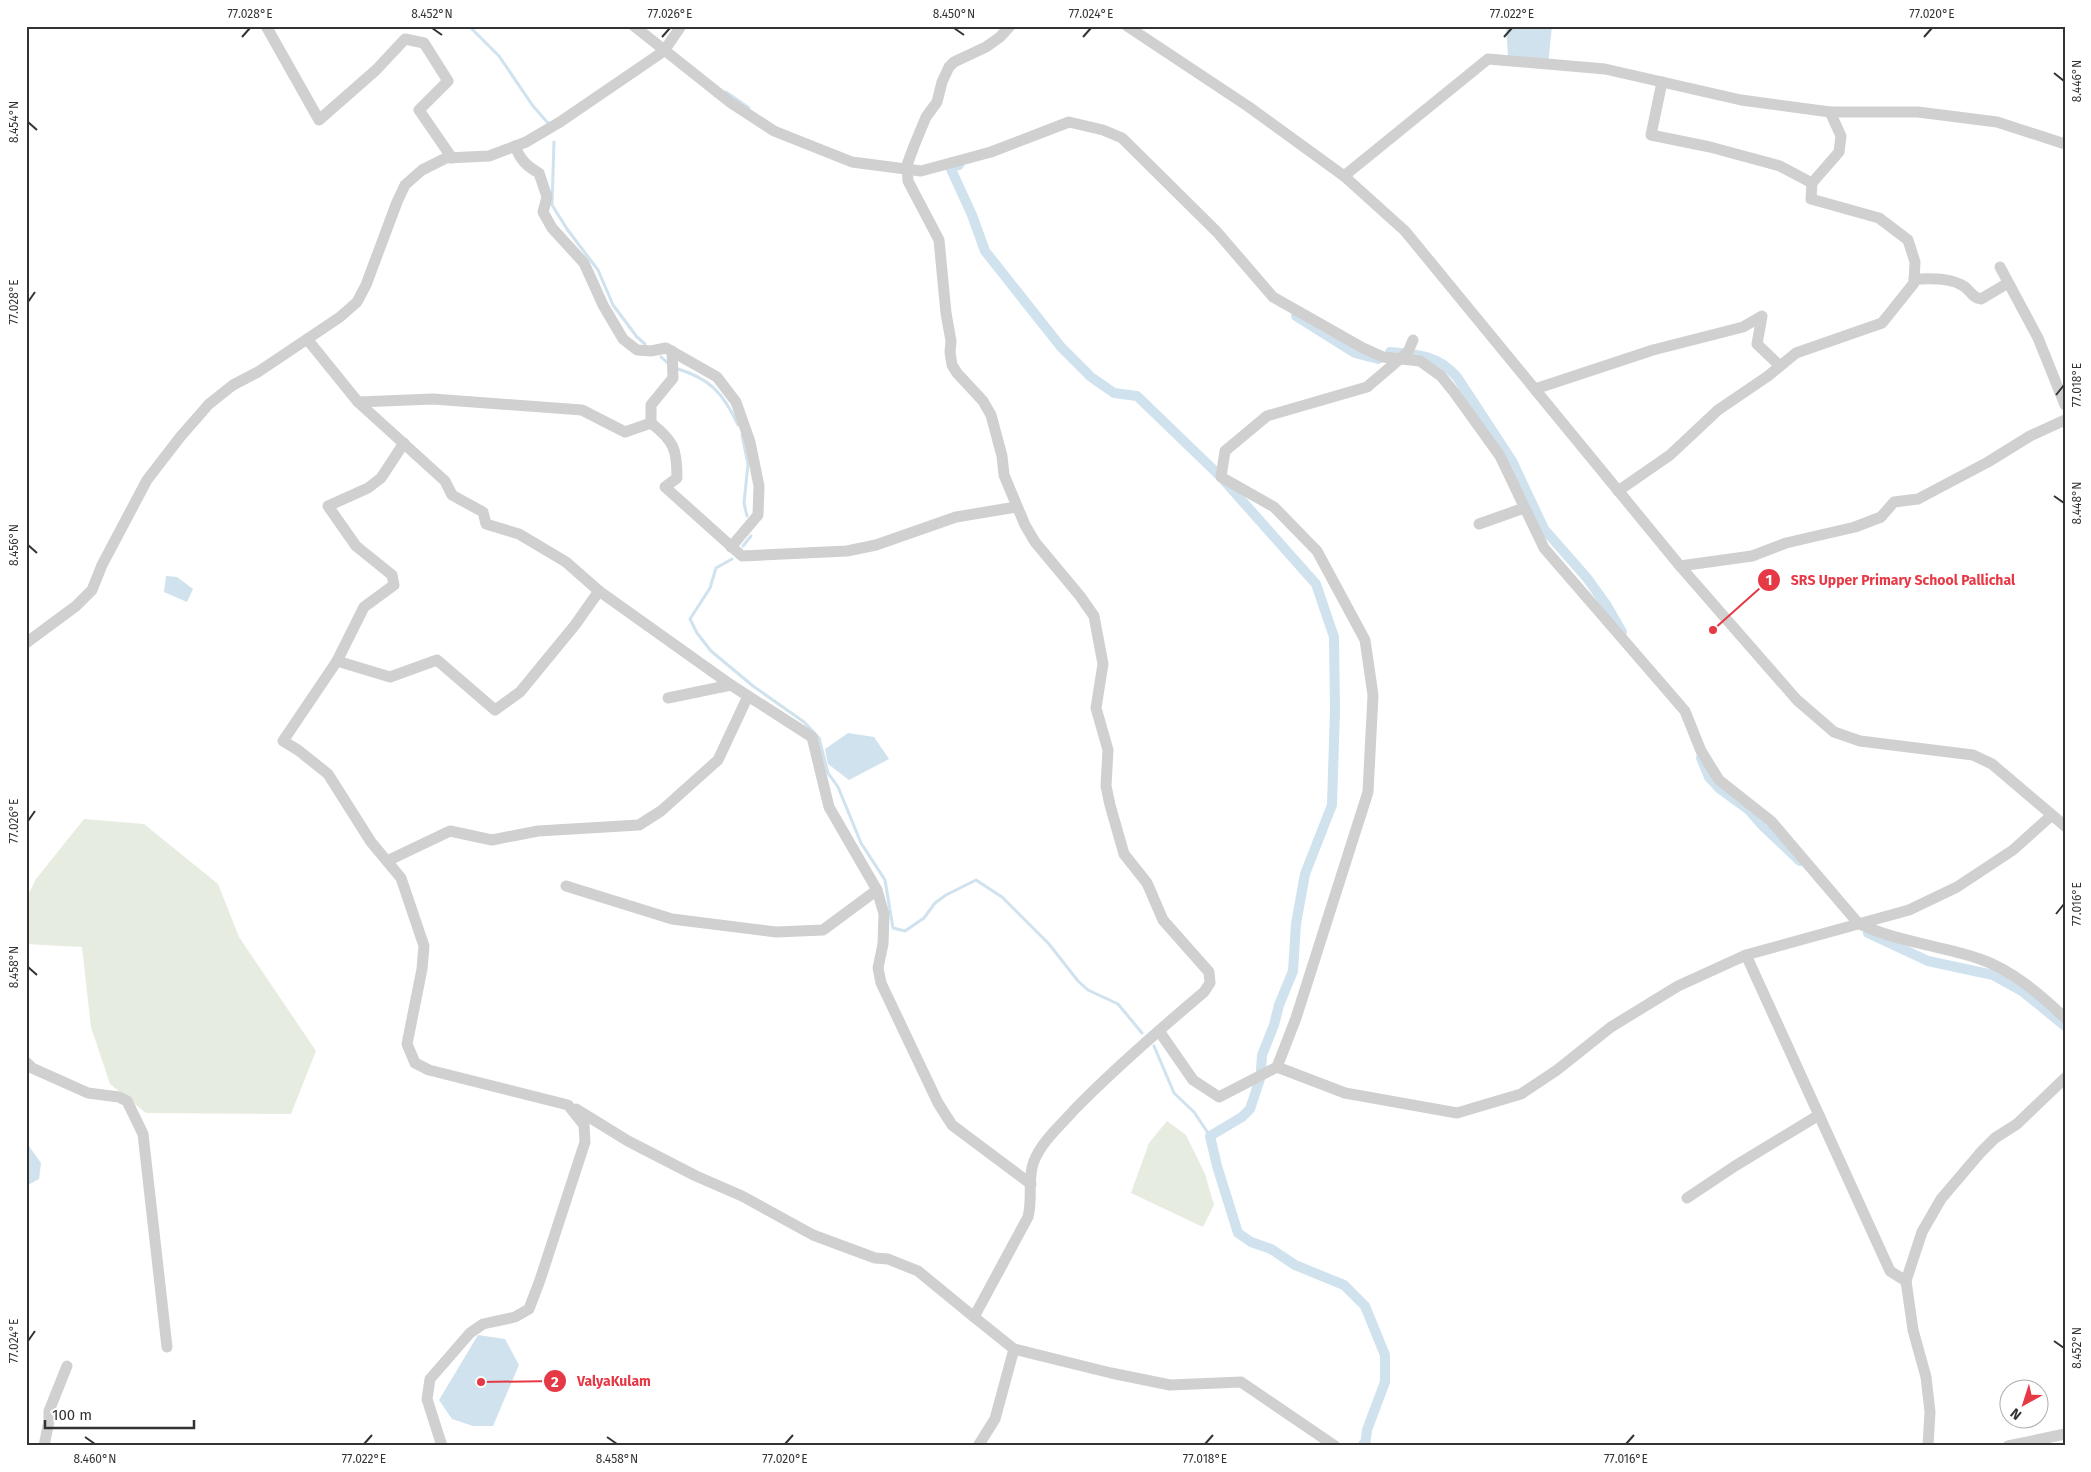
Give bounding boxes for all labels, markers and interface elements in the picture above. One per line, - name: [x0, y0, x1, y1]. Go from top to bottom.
- text: 77.028°E: [227, 7, 273, 21]
- text: 8.452°N: [411, 7, 453, 21]
- text: 77.026°E: [648, 7, 692, 21]
- text: 8.450°N: [933, 7, 975, 21]
- text: 77.024°E: [1069, 7, 1113, 21]
- text: 77.022°E: [1490, 7, 1534, 21]
- text: 77.020°E: [1909, 7, 1955, 21]
- text: 8.446°N: [2070, 60, 2084, 102]
- text: 8.454°N: [7, 101, 21, 143]
- text: 77.028°E: [7, 279, 21, 325]
- text: 77.018°E: [2070, 363, 2084, 407]
- text: 8.448°N: [2070, 482, 2084, 524]
- text: 8.456°N: [7, 524, 21, 566]
- callout: SRS Upper Primary School Pallichal: [1756, 566, 2025, 595]
- text: 1: [1766, 571, 1772, 589]
- text: SRS Upper Primary School Pallichal: [1791, 572, 2016, 589]
- text: 77.026°E: [7, 799, 21, 843]
- text: 77.016°E: [2070, 882, 2084, 926]
- text: 8.458°N: [7, 946, 21, 988]
- text: 77.024°E: [7, 1319, 21, 1363]
- text: 8.452°N: [2070, 1327, 2084, 1369]
- callout: ValyaKulam: [542, 1367, 661, 1396]
- text: 2: [551, 1373, 559, 1391]
- text: ValyaKulam: [576, 1373, 651, 1390]
- north arrow: [1998, 1380, 2048, 1430]
- scale bar: [45, 1397, 194, 1429]
- text: N: [2007, 1404, 2025, 1423]
- text: 100 m: [52, 1406, 92, 1424]
- text: 8.460°N: [73, 1452, 117, 1466]
- text: 77.022°E: [342, 1452, 386, 1466]
- text: 8.458°N: [596, 1452, 638, 1466]
- text: 77.020°E: [762, 1452, 808, 1466]
- text: 77.018°E: [1183, 1452, 1227, 1466]
- text: 77.016°E: [1604, 1452, 1648, 1466]

